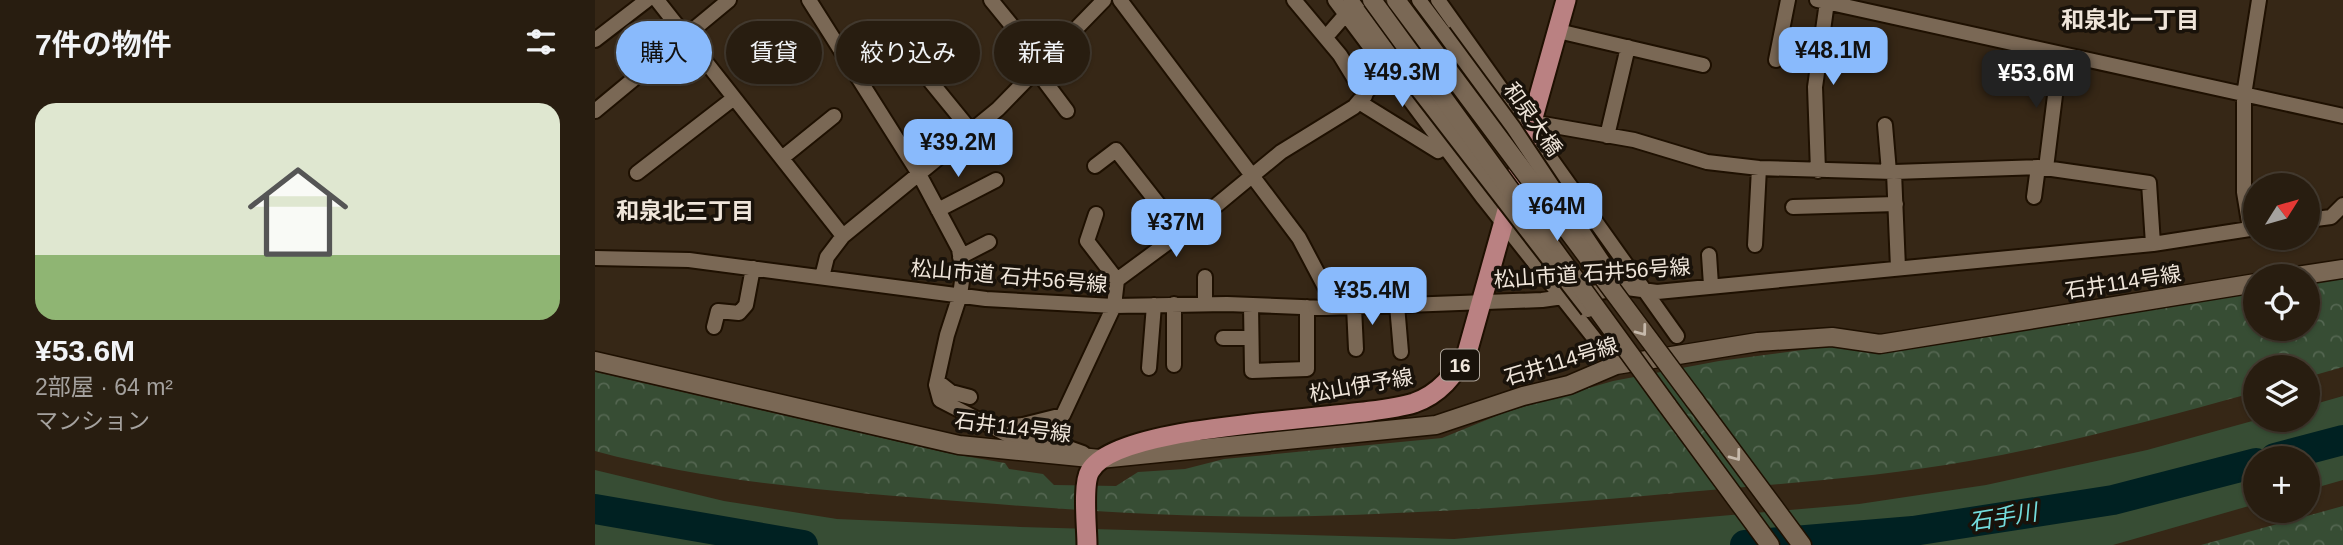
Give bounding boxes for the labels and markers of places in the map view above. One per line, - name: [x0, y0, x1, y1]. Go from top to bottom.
- pin: ¥48.1M: [1776, 28, 1890, 87]
- pin: ¥49.3M: [1345, 50, 1459, 109]
- pin: ¥53.6M: [1979, 50, 2093, 110]
- pin: ¥39.2M: [901, 120, 1015, 179]
- pin: ¥64M: [1516, 184, 1598, 243]
- pin: ¥37M: [1135, 200, 1217, 259]
- pin: ¥35.4M: [1315, 268, 1429, 327]

